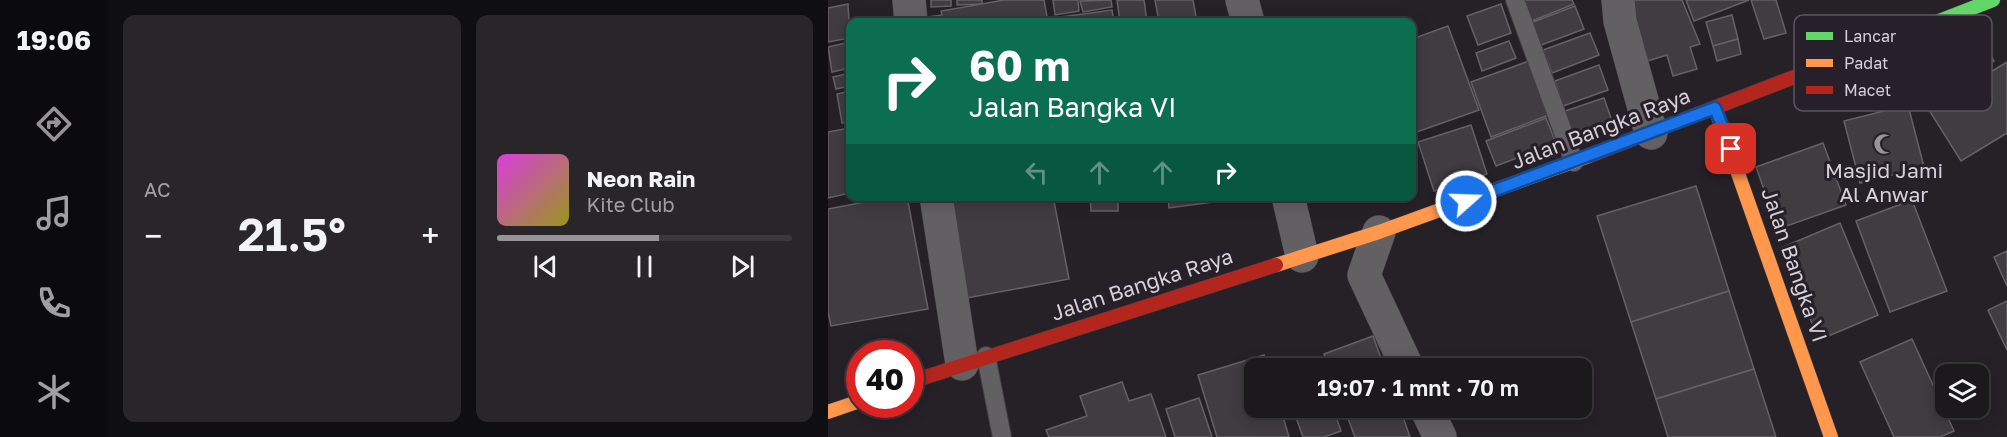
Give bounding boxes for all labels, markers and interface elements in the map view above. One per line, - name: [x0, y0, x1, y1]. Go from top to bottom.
- legend: [1794, 15, 1992, 111]
- text: 19:06: [17, 24, 91, 56]
- text: Lancar: [1844, 26, 1896, 46]
- text: 60 m: [969, 40, 1070, 90]
- icon: right: [870, 42, 948, 120]
- text: Padat: [1844, 53, 1888, 73]
- text: Macet: [1844, 80, 1891, 100]
- street label: Jalan Bangka Raya: [1508, 82, 1694, 174]
- text: Jalan Bangka VI: [969, 91, 1177, 123]
- icon: directions: [33, 103, 75, 145]
- pin: [1705, 123, 1756, 174]
- icon: arrive: [1714, 132, 1747, 165]
- mosque icon: Masjid Jami Al Anwar: [1872, 132, 1896, 156]
- icon: left: [1020, 156, 1053, 189]
- icon: ahead: [1083, 156, 1116, 189]
- icon: ahead: [1146, 156, 1179, 189]
- icon: right: [1209, 156, 1242, 189]
- place label: Masjid Jami Al Anwar: [1825, 157, 1943, 207]
- text: Neon Rain: [587, 165, 695, 192]
- position arrow: [1434, 169, 1498, 233]
- text: AC: [144, 177, 171, 201]
- street label: Jalan Bangka VI: [1756, 184, 1834, 345]
- icon: music: [33, 192, 75, 234]
- text: Kite Club: [587, 192, 675, 216]
- text: 21.5°: [238, 207, 346, 261]
- text: −: [144, 216, 162, 255]
- text: +: [421, 216, 440, 255]
- street label: Jalan Bangka Raya: [1048, 242, 1236, 326]
- icon: previous: [529, 250, 562, 283]
- icon: pause: [628, 250, 661, 283]
- icon: next: [726, 250, 759, 283]
- icon: phone: [33, 282, 75, 324]
- speed limit sign: 40: [846, 340, 924, 418]
- map controls: [1935, 364, 1989, 418]
- button: layers: [1935, 364, 1989, 418]
- icon: climate: [33, 371, 75, 413]
- text: 19:07 · 1 mnt · 70 m: [1317, 374, 1519, 401]

